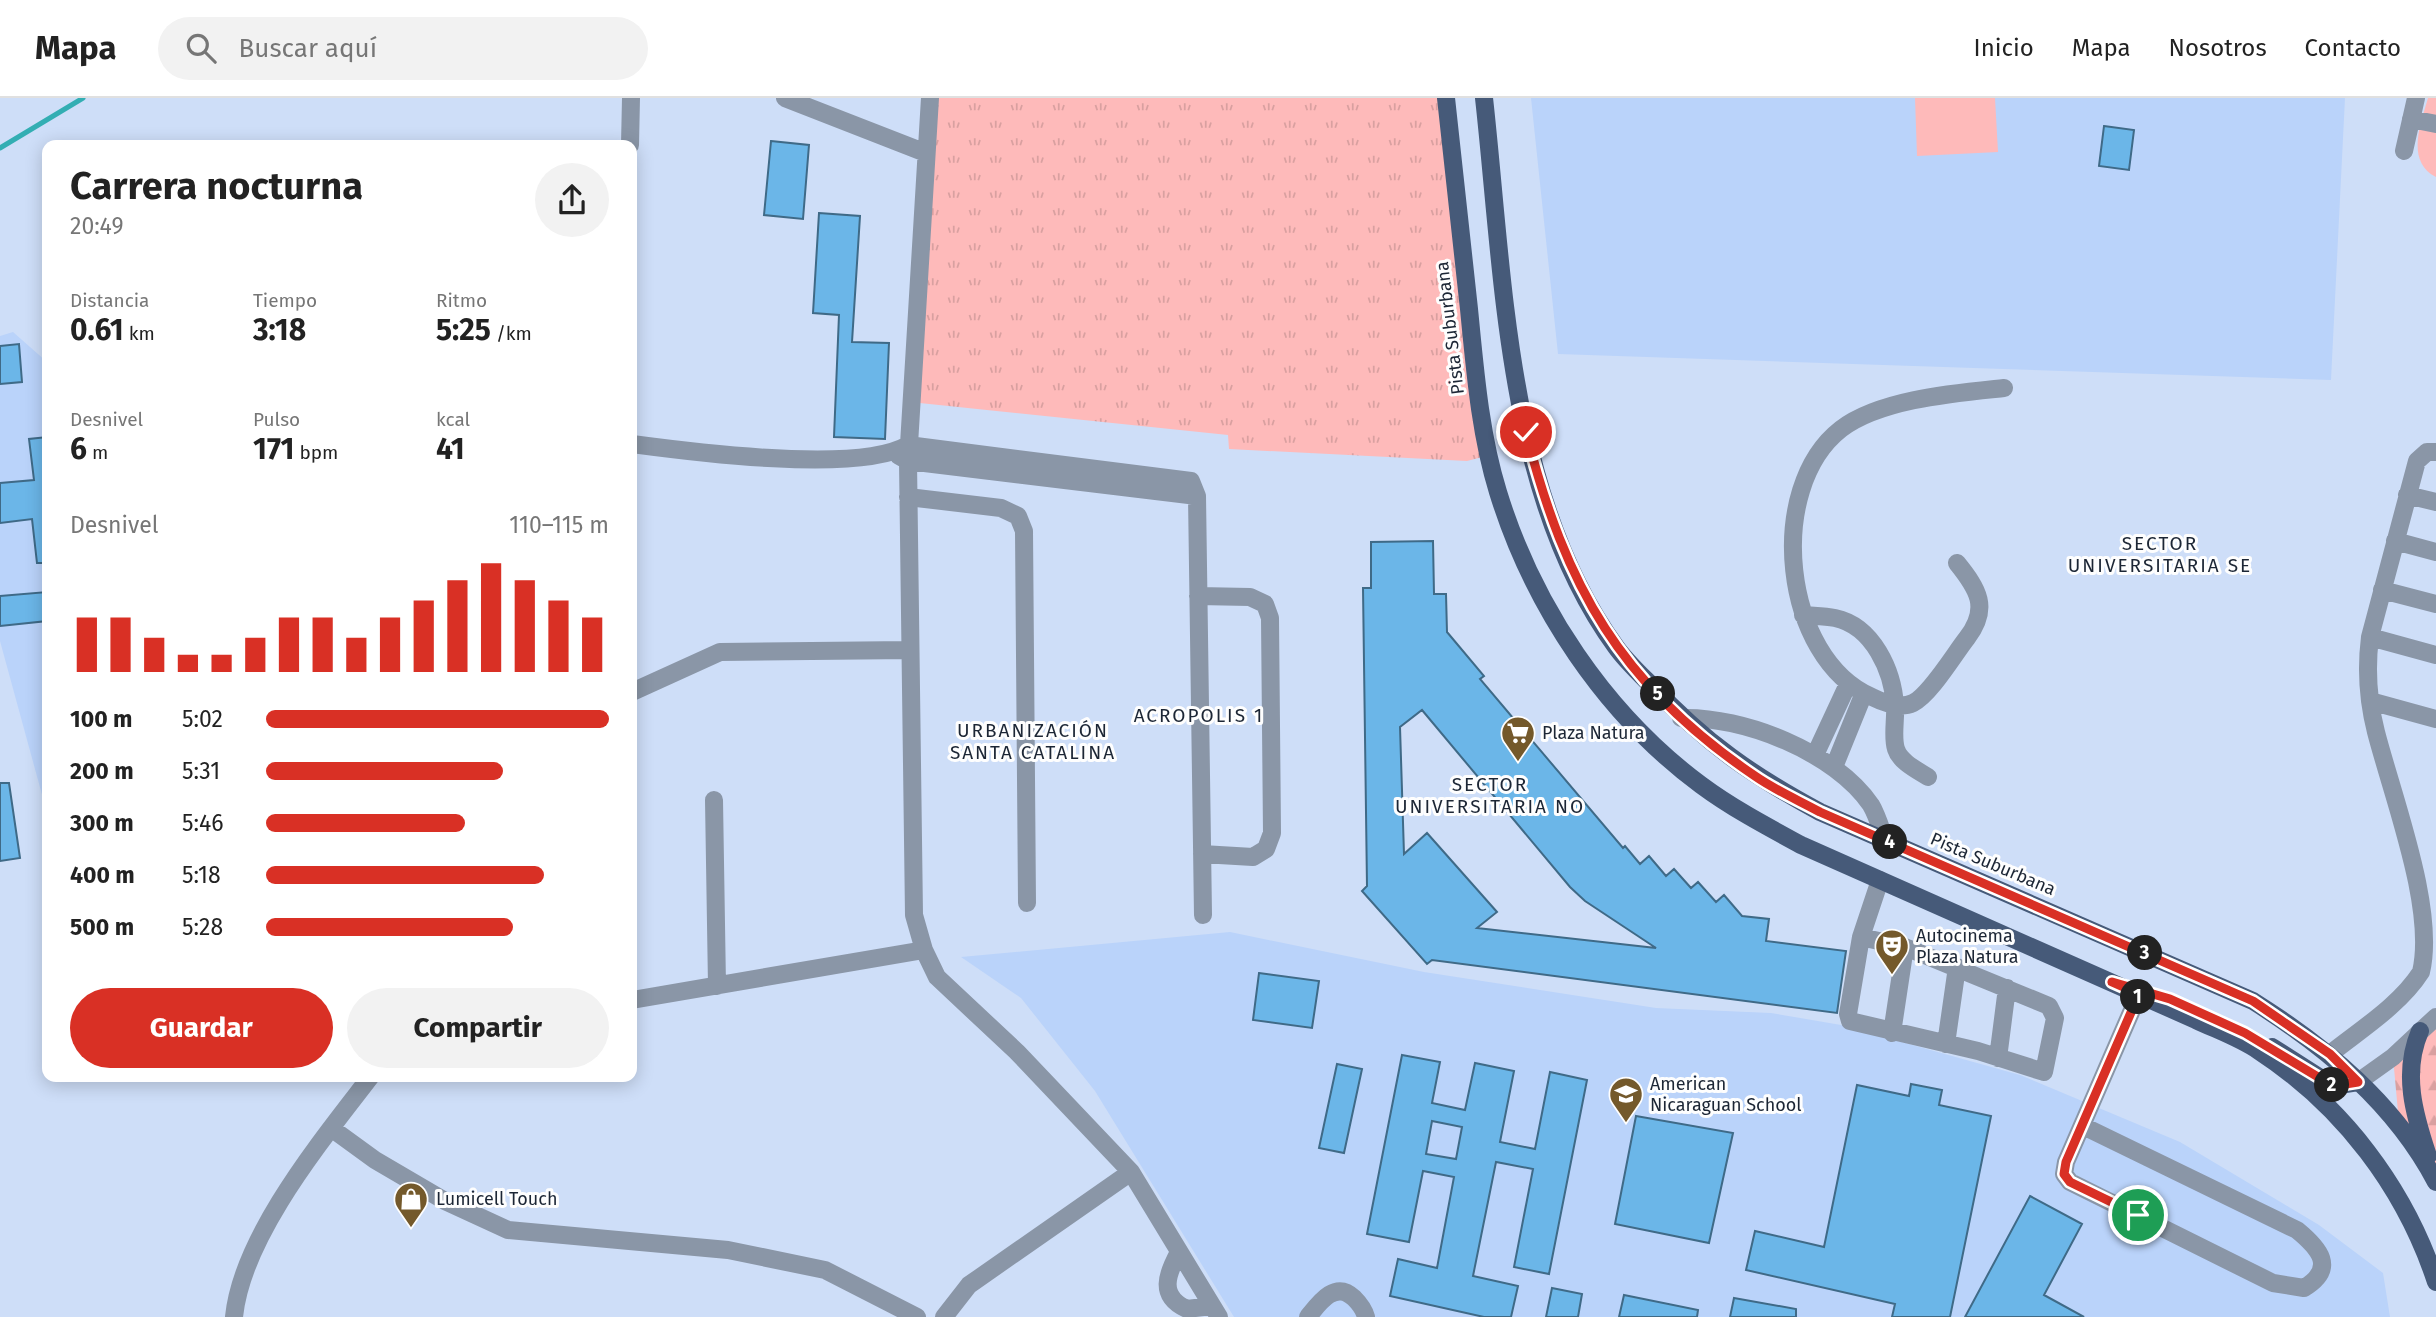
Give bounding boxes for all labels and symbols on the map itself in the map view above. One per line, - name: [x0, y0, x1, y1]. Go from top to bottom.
- street label: Pista Suburbana: [1431, 260, 1469, 396]
- pin: [1496, 402, 1556, 462]
- district label: SECTOR UNIVERSITARIA SE: [2068, 532, 2252, 577]
- pin: 5: [1640, 676, 1676, 712]
- district label: ACROPOLIS 1: [1134, 704, 1264, 727]
- supermarket icon: Plaza Natura: [1499, 714, 1537, 763]
- district label: URBANIZACIÓN SANTA CATALINA: [950, 719, 1116, 764]
- place label: Plaza Natura: [1542, 722, 1645, 744]
- district label: SECTOR UNIVERSITARIA NO: [1395, 773, 1585, 818]
- pin: 4: [1872, 824, 1908, 860]
- street label: Pista Suburbana: [1927, 828, 2059, 900]
- place label: Autocinema Plaza Natura: [1916, 925, 2019, 968]
- theatre icon: Autocinema Plaza Natura: [1873, 927, 1911, 976]
- pin: 3: [2128, 936, 2162, 970]
- pin: 1: [2120, 979, 2156, 1014]
- pin: 2: [2314, 1068, 2350, 1102]
- place label: American Nicaraguan School: [1650, 1073, 1802, 1116]
- school or university icon: American Nicaraguan School: [1607, 1075, 1645, 1124]
- shop icon: Lumicell Touch: [392, 1180, 430, 1229]
- pin: [2108, 1185, 2168, 1245]
- place label: Lumicell Touch: [436, 1188, 558, 1210]

